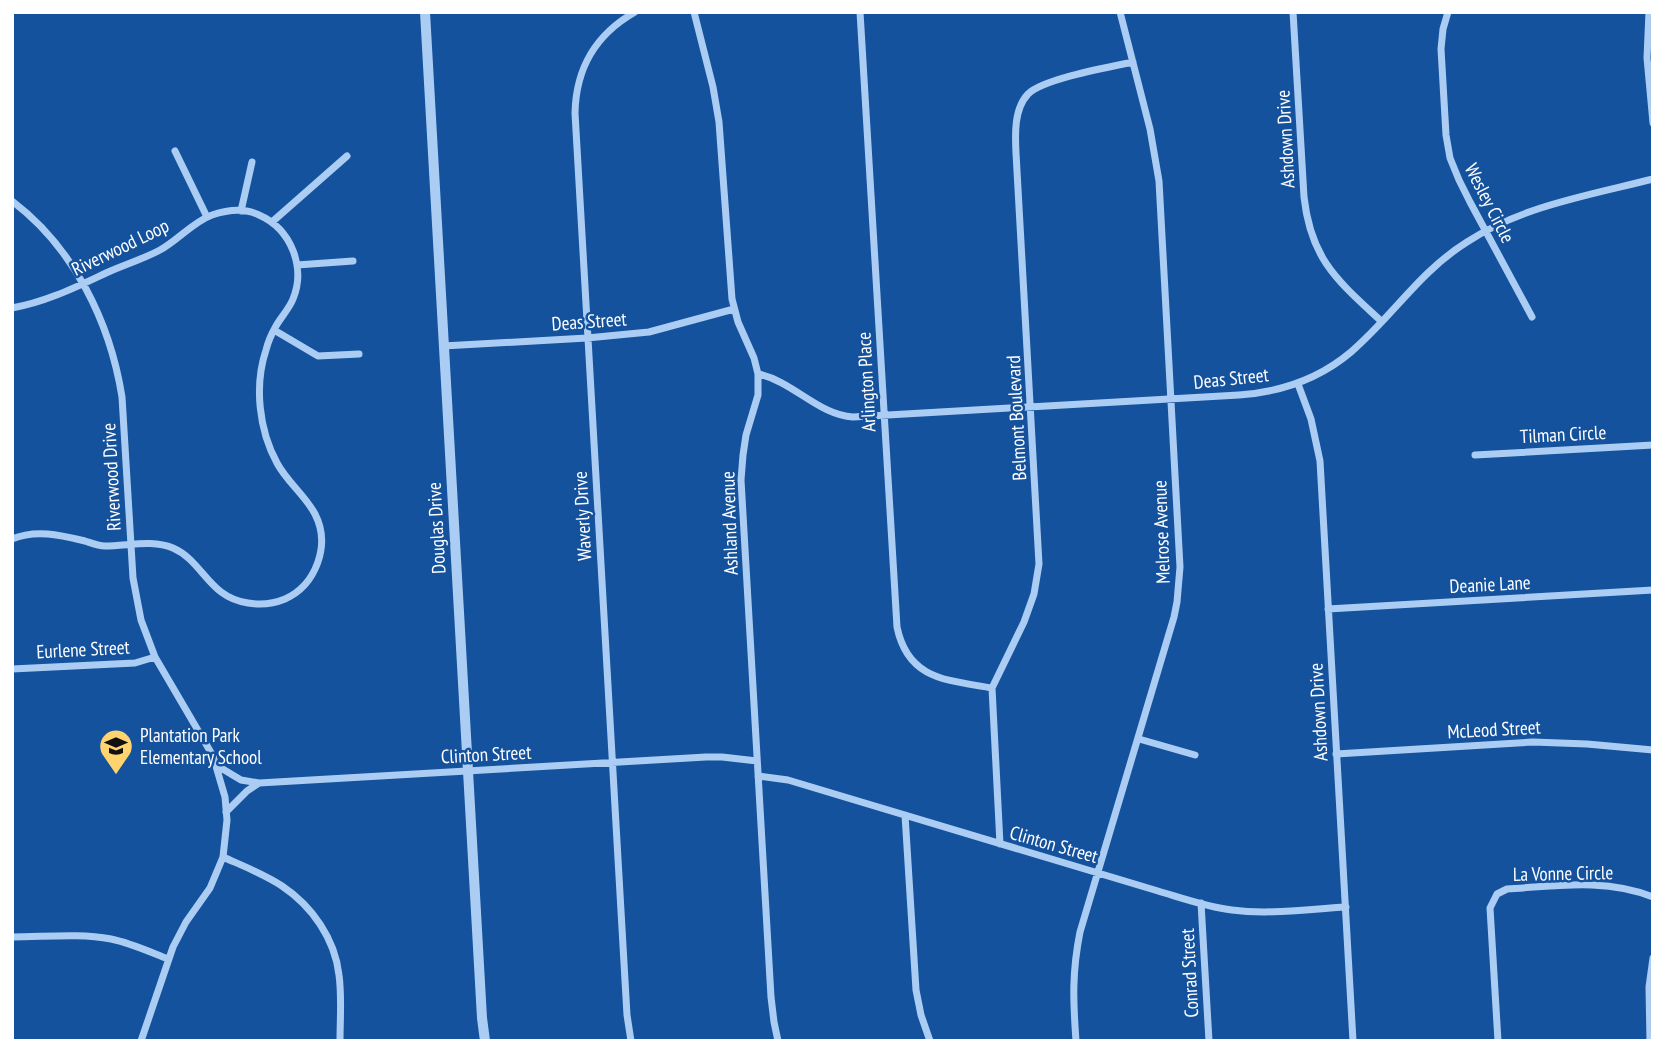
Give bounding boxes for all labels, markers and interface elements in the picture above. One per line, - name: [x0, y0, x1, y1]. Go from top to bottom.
- street label: Ashdown Drive: [1270, 89, 1300, 189]
- street label: Wesley Circle: [1460, 159, 1520, 247]
- street label: Riverwood Loop: [68, 213, 172, 281]
- street label: Deas Street: [551, 306, 628, 336]
- street label: Arlington Place: [851, 331, 881, 432]
- street label: Belmont Boulevard: [1001, 355, 1031, 481]
- street label: Deas Street: [1192, 362, 1270, 394]
- street label: Tilman Circle: [1519, 420, 1607, 448]
- street label: Riverwood Drive: [96, 422, 126, 532]
- street label: Waverly Drive: [568, 470, 596, 561]
- street label: Ashland Avenue: [715, 470, 743, 575]
- street label: Melrose Avenue: [1147, 480, 1175, 584]
- street label: Douglas Drive: [422, 481, 450, 574]
- street label: Deanie Lane: [1449, 570, 1531, 598]
- street label: Eurlene Street: [36, 635, 131, 663]
- street label: Ashdown Drive: [1303, 662, 1333, 762]
- street label: McLeod Street: [1447, 715, 1542, 743]
- place label: Plantation Park Elementary School: [140, 723, 262, 769]
- school or university icon: Plantation Park Elementary School: [97, 727, 135, 776]
- street label: Clinton Street: [440, 740, 533, 768]
- street label: Clinton Street: [1007, 820, 1102, 868]
- street label: La Vonne Circle: [1513, 860, 1614, 886]
- street label: Conrad Street: [1175, 927, 1203, 1018]

